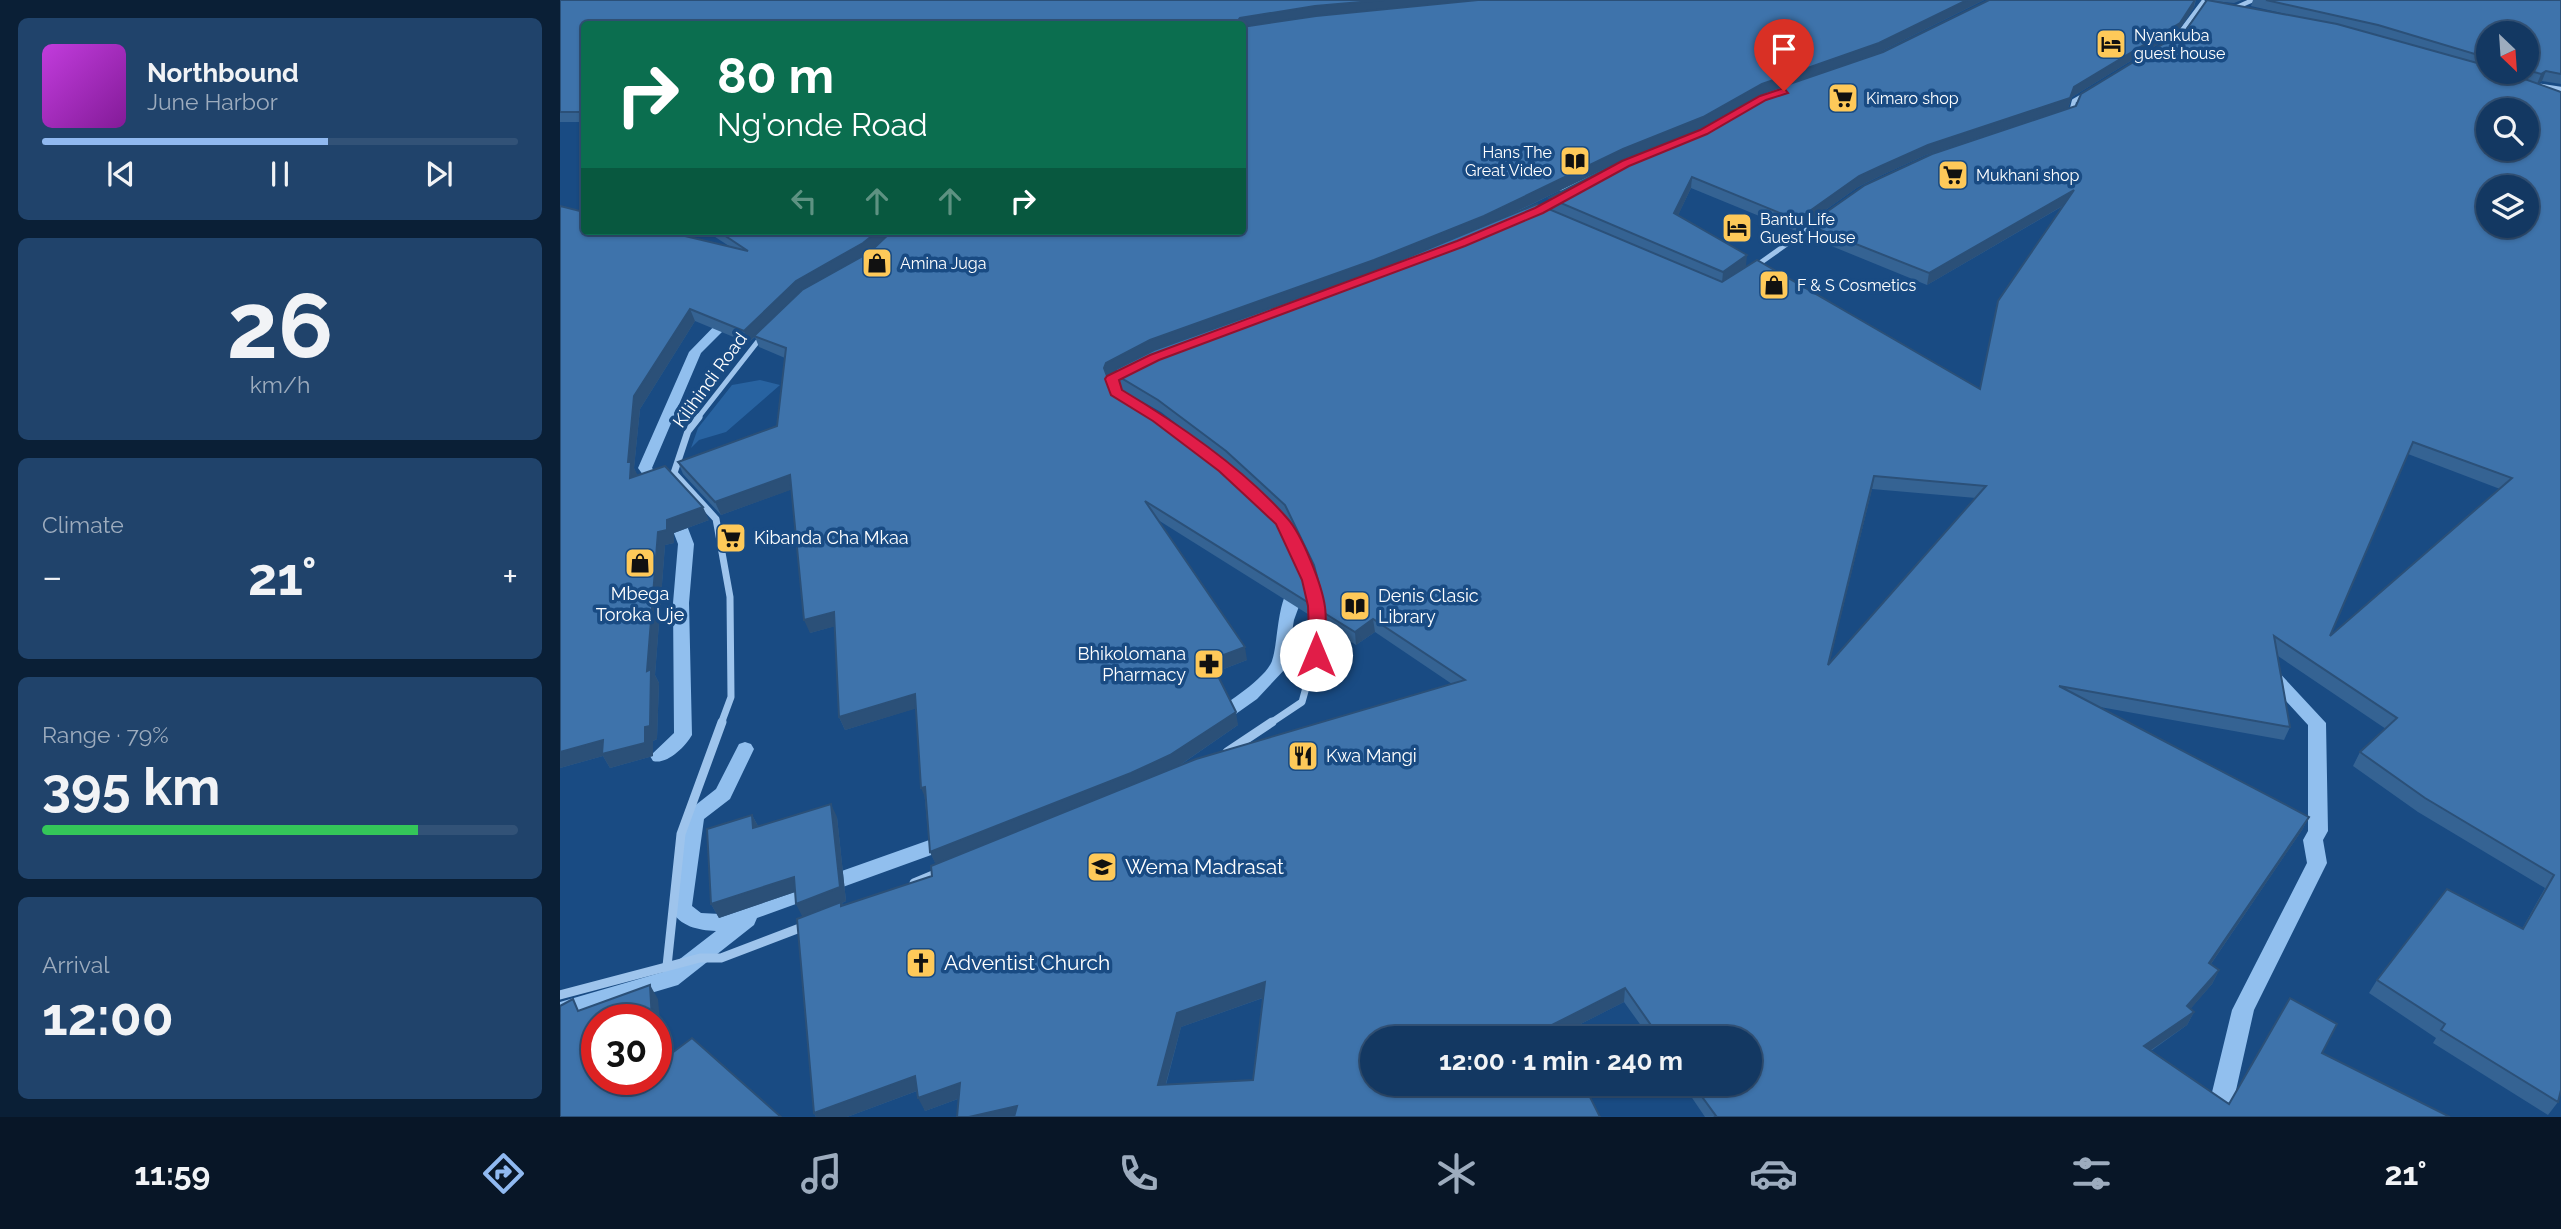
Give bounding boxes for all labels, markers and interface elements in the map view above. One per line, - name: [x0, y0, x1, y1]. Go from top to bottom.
- pin: [1754, 19, 1814, 91]
- north arrow: [2476, 21, 2539, 84]
- map controls: [2476, 21, 2539, 238]
- place label: Nyankuba guest house: [2134, 26, 2225, 63]
- hotel icon: Nyankuba guest house: [2094, 27, 2128, 61]
- icon: arrive: [1765, 30, 1803, 68]
- text: 80 m: [717, 47, 834, 104]
- icon: right: [602, 49, 693, 140]
- text: Northbound: [147, 58, 299, 88]
- supermarket icon: Kimaro shop: [1826, 81, 1860, 115]
- text: June Harbor: [147, 88, 278, 115]
- place label: Kimaro shop: [1866, 89, 1959, 108]
- button: search: [2476, 98, 2539, 161]
- text: Ng'onde Road: [717, 106, 928, 143]
- place label: Hans The Great Video: [1465, 143, 1552, 180]
- library icon: Hans The Great Video: [1558, 144, 1592, 178]
- icon: previous: [102, 155, 140, 193]
- icon: pause: [261, 155, 299, 193]
- icon: next: [420, 155, 458, 193]
- supermarket icon: Mukhani shop: [1936, 158, 1970, 192]
- place label: Mukhani shop: [1976, 166, 2080, 185]
- button: layers: [2476, 175, 2539, 238]
- icon: left: [785, 182, 823, 220]
- icon: ahead: [858, 182, 896, 220]
- icon: ahead: [931, 182, 969, 220]
- icon: right: [1004, 182, 1042, 220]
- place label: Bantu Life Guest House: [1760, 210, 1855, 247]
- hotel icon: Bantu Life Guest House: [1720, 211, 1754, 245]
- shop icon: Amina Juga: [860, 246, 894, 280]
- place label: Amina Juga: [900, 254, 986, 273]
- shop icon: F & S Cosmetics: [1757, 268, 1791, 302]
- text: 26: [227, 272, 333, 379]
- place label: F & S Cosmetics: [1797, 276, 1917, 295]
- street label: Kilihindi Road: [668, 328, 751, 431]
- text: km/h: [250, 371, 310, 398]
- text: Climate: [42, 511, 124, 538]
- supermarket icon: Kibanda Cha Mkaa: [714, 521, 748, 555]
- place label: Kibanda Cha Mkaa: [754, 527, 909, 548]
- text: 21°: [248, 546, 317, 607]
- shop icon: Mbega Toroka Uje: [623, 546, 657, 580]
- text: −: [42, 554, 62, 599]
- text: +: [502, 554, 518, 599]
- place label: Mbega Toroka Uje: [596, 583, 685, 625]
- place label: Denis Clasic Library: [1378, 585, 1479, 627]
- library icon: Denis Clasic Library: [1338, 589, 1372, 623]
- position arrow: [1279, 618, 1353, 692]
- place label: Bhikolomana Pharmacy: [1078, 643, 1186, 685]
- pharmacy icon: Bhikolomana Pharmacy: [1192, 647, 1226, 681]
- text: Range · 79%: [42, 721, 169, 748]
- restaurant icon: Kwa Mangi: [1286, 739, 1320, 773]
- place label: Kwa Mangi: [1326, 745, 1417, 766]
- text: 395 km: [42, 756, 220, 817]
- school or university icon: Wema Madrasat: [1085, 850, 1119, 884]
- place label: Wema Madrasat: [1125, 854, 1284, 879]
- church icon: Adventist Church: [904, 946, 938, 980]
- place label: Adventist Church: [944, 950, 1110, 975]
- text: Arrival: [42, 951, 109, 978]
- text: 12:00: [42, 986, 174, 1047]
- speed limit sign: 30: [581, 1004, 672, 1095]
- text: 12:00 · 1 min · 240 m: [1439, 1046, 1683, 1076]
- icon: directions: [479, 1149, 528, 1198]
- icon: music: [797, 1149, 846, 1198]
- icon: phone: [1114, 1149, 1163, 1198]
- icon: climate: [1432, 1149, 1481, 1198]
- icon: car: [1749, 1149, 1798, 1198]
- icon: filters: [2067, 1149, 2116, 1198]
- text: 11:59: [134, 1155, 210, 1192]
- text: 21°: [2384, 1155, 2427, 1192]

